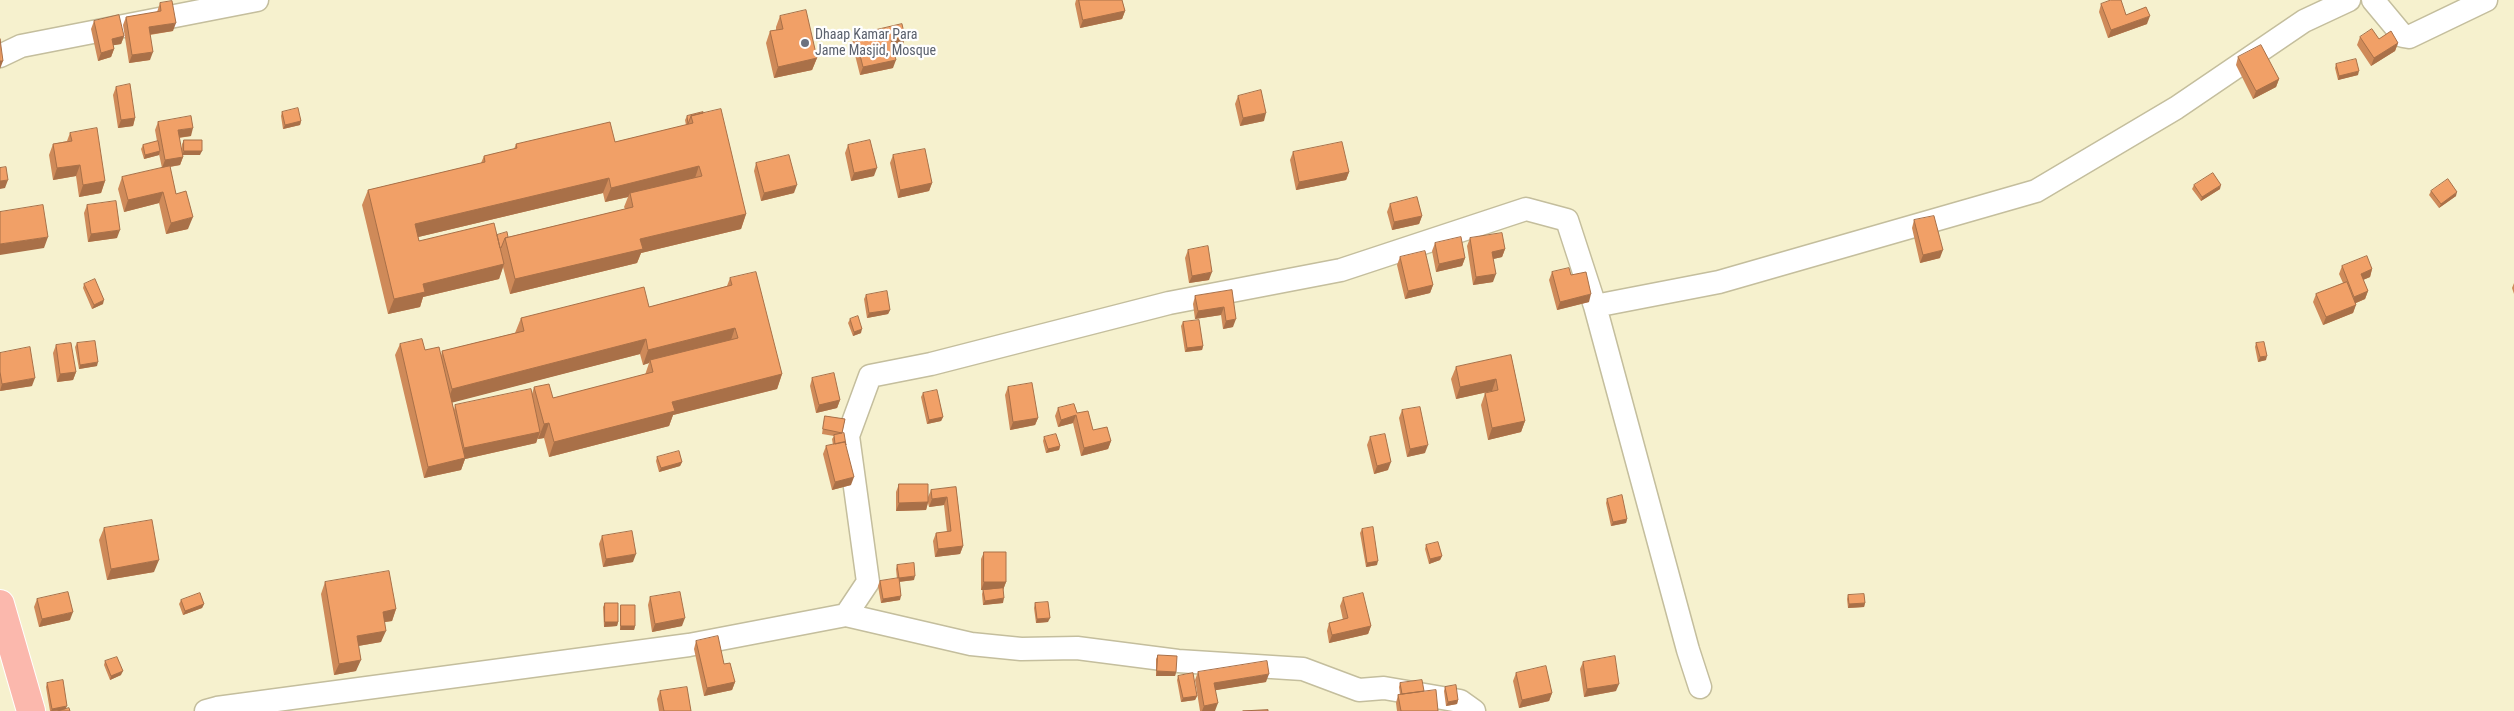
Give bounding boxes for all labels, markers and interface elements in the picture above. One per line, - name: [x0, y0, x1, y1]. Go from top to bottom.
- place label: Dhaap Kamar Para Jame Masjid, Mosque: [815, 27, 936, 59]
- marker: Dhaap Kamar Para Jame Masjid, Mosque: [799, 37, 811, 49]

